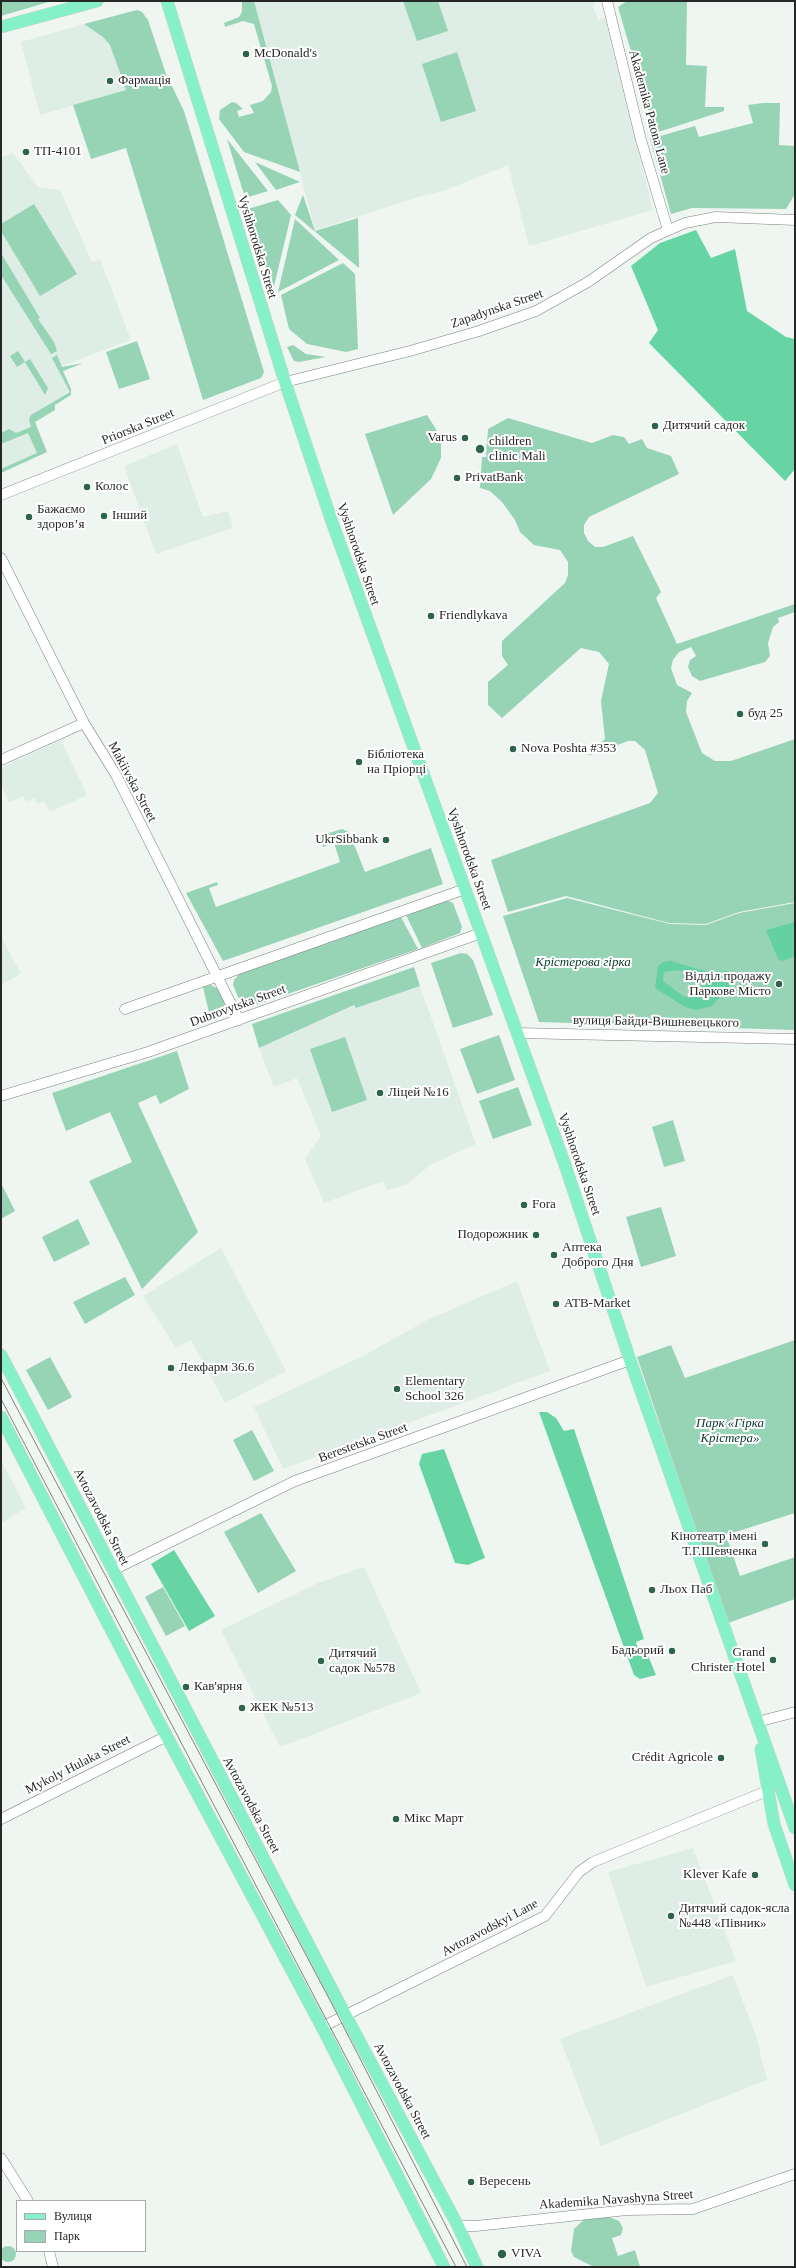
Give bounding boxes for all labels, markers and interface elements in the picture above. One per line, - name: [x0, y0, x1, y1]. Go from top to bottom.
- place label: McDonald's: [254, 46, 317, 62]
- street label: Akademika Patona Lane: [625, 48, 673, 176]
- marker: McDonald's: [241, 49, 251, 59]
- place label: Фармація: [118, 73, 171, 89]
- marker: Фармація: [105, 76, 115, 86]
- place label: ТП-4101: [34, 144, 82, 160]
- marker: ТП-4101: [21, 147, 31, 157]
- street label: Vyshhorodska Street: [234, 193, 280, 301]
- street label: Zapadynska Street: [449, 286, 545, 332]
- street label: Priorska Street: [99, 405, 177, 449]
- place label: Дитячий садок: [663, 418, 745, 434]
- marker: Дитячий садок: [650, 421, 660, 431]
- place label: Varus: [427, 430, 457, 446]
- marker: Varus: [460, 433, 470, 443]
- place label: children clinic Mali: [489, 434, 546, 465]
- marker: children clinic Mali: [474, 443, 486, 455]
- place label: PrivatBank: [465, 470, 523, 486]
- marker: PrivatBank: [452, 473, 462, 483]
- place label: Колос: [95, 479, 128, 495]
- marker: Колос: [82, 482, 92, 492]
- street label: Vyshhorodska Street: [333, 501, 383, 607]
- place label: Бажаємо здоровʼя: [37, 502, 85, 533]
- place label: Інший: [112, 508, 147, 524]
- marker: Інший: [99, 511, 109, 521]
- marker: Бажаємо здоровʼя: [24, 512, 34, 522]
- place label: Friendlykava: [439, 608, 508, 624]
- marker: Friendlykava: [426, 611, 436, 621]
- place label: буд 25: [748, 706, 783, 722]
- marker: буд 25: [735, 709, 745, 719]
- street label: Makiivska Street: [104, 739, 160, 825]
- place label: Nova Poshta #353: [521, 741, 616, 757]
- marker: Nova Poshta #353: [508, 744, 518, 754]
- place label: Бібліотека на Пріорці: [367, 747, 426, 778]
- marker: Бібліотека на Пріорці: [354, 757, 364, 767]
- street label: Vyshhorodska Street: [443, 806, 495, 912]
- place label: UkrSibbank: [315, 832, 378, 848]
- marker: UkrSibbank: [381, 835, 391, 845]
- park label: Крістерова гірка: [535, 955, 631, 971]
- place label: Відділ продажу Паркове Місто: [685, 969, 771, 1000]
- marker: Відділ продажу Паркове Місто: [774, 979, 784, 989]
- street label: Dubrovytska Street: [188, 981, 288, 1031]
- street label: вулиця Байди-Вишневецького: [573, 1013, 739, 1031]
- place label: Ліцей №16: [388, 1085, 449, 1101]
- marker: Ліцей №16: [375, 1088, 385, 1098]
- street label: Vyshhorodska Street: [554, 1111, 604, 1217]
- place label: Fora: [532, 1197, 556, 1213]
- marker: Fora: [519, 1200, 529, 1210]
- place label: Подорожник: [457, 1227, 528, 1243]
- marker: Подорожник: [531, 1230, 541, 1240]
- place label: Аптека Доброго Дня: [562, 1240, 634, 1271]
- marker: Аптека Доброго Дня: [549, 1250, 559, 1260]
- place label: ATB-Market: [564, 1296, 630, 1312]
- marker: ATB-Market: [551, 1299, 561, 1309]
- place label: Лекфарм 36.6: [179, 1360, 254, 1376]
- marker: Лекфарм 36.6: [166, 1363, 176, 1373]
- place label: Elementary School 326: [405, 1374, 465, 1405]
- marker: Elementary School 326: [392, 1384, 402, 1394]
- park label: Парк «Гірка Крістера»: [696, 1416, 764, 1447]
- street label: Berestetska Street: [316, 1420, 410, 1466]
- street label: Avtozavodska Street: [70, 1466, 132, 1568]
- place label: Кінотеатр імені Т.Г.Шевченка: [671, 1529, 757, 1560]
- marker: Кінотеатр імені Т.Г.Шевченка: [760, 1539, 770, 1549]
- place label: Льох Паб: [660, 1582, 712, 1598]
- marker: Льох Паб: [647, 1585, 657, 1595]
- place label: Бадьорий: [611, 1643, 664, 1659]
- place label: Grand Christer Hotel: [691, 1645, 765, 1676]
- place label: Дитячий садок №578: [329, 1646, 395, 1677]
- marker: Бадьорий: [667, 1646, 677, 1656]
- marker: Grand Christer Hotel: [768, 1655, 778, 1665]
- marker: Дитячий садок №578: [316, 1656, 326, 1666]
- place label: Кав'ярня: [194, 1679, 242, 1695]
- marker: Кав'ярня: [181, 1682, 191, 1692]
- place label: ЖЕК №513: [250, 1700, 313, 1716]
- marker: ЖЕК №513: [237, 1703, 247, 1713]
- street label: Mykoly Hulaka Street: [23, 1732, 133, 1798]
- place label: Crédit Agricole: [632, 1750, 713, 1766]
- marker: Crédit Agricole: [716, 1753, 726, 1763]
- street label: Avtozavodska Street: [219, 1754, 283, 1856]
- place label: Мікс Март: [404, 1811, 464, 1827]
- marker: Мікс Март: [391, 1814, 401, 1824]
- place label: Klever Kafe: [683, 1867, 747, 1883]
- marker: Klever Kafe: [750, 1870, 760, 1880]
- street label: Avtozavodskyi Lane: [439, 1896, 541, 1960]
- place label: Дитячий садок-ясла №448 «Півник»: [679, 1901, 789, 1932]
- marker: Дитячий садок-ясла №448 «Півник»: [666, 1911, 676, 1921]
- street label: Avtozavodska Street: [370, 2040, 434, 2142]
- place label: Вересень: [479, 2174, 531, 2190]
- marker: Вересень: [466, 2177, 476, 2187]
- street label: Akademika Navashyna Street: [538, 2187, 694, 2213]
- legend: [16, 2200, 146, 2252]
- text: Вулиця: [54, 2209, 92, 2223]
- text: Парк: [54, 2229, 80, 2243]
- place label: VIVA: [511, 2246, 542, 2262]
- marker: VIVA: [496, 2248, 508, 2260]

